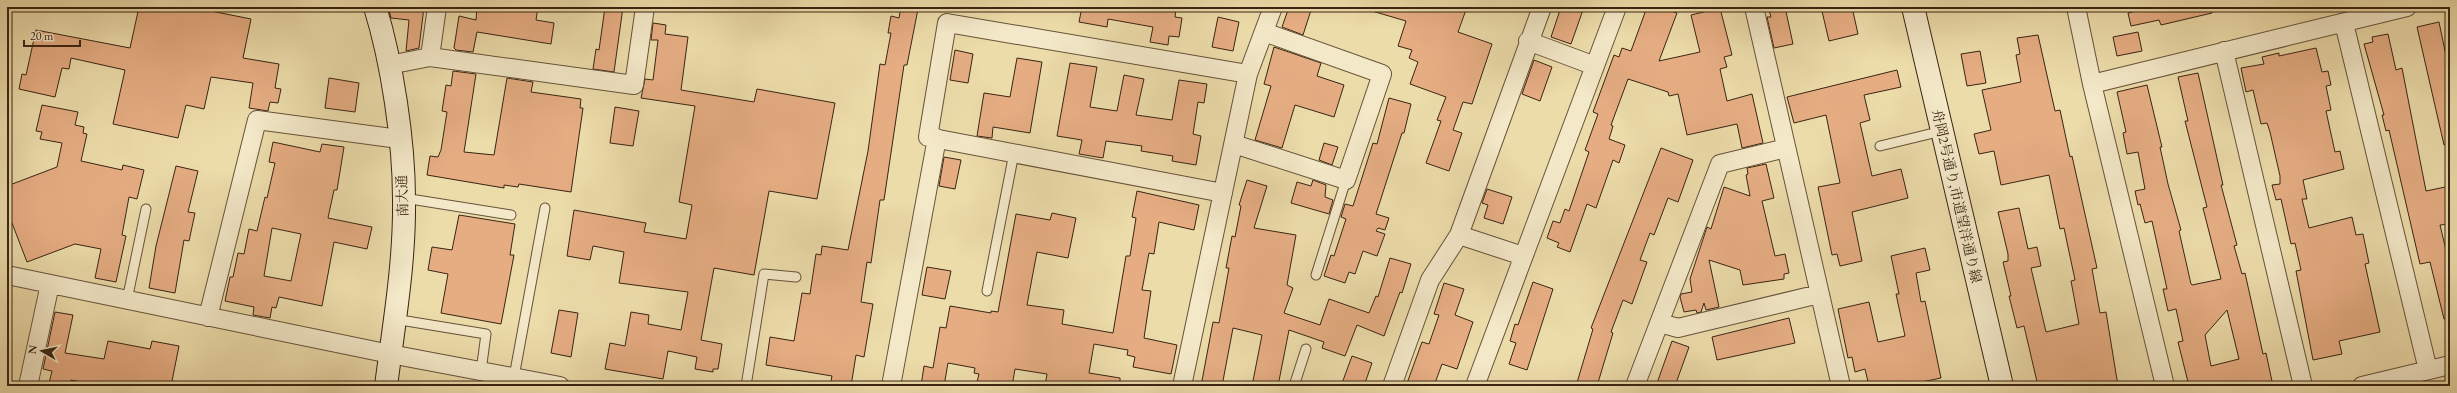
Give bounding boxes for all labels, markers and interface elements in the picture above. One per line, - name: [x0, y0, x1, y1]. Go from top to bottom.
- scale bar: [24, 22, 80, 48]
- text: 20 m: [30, 28, 54, 44]
- street label: 舟岡2号通り,市道望洋通り線: [1928, 107, 1986, 285]
- street label: 南大通: [392, 175, 412, 217]
- north arrow: [22, 331, 62, 371]
- text: N: [25, 344, 40, 355]

